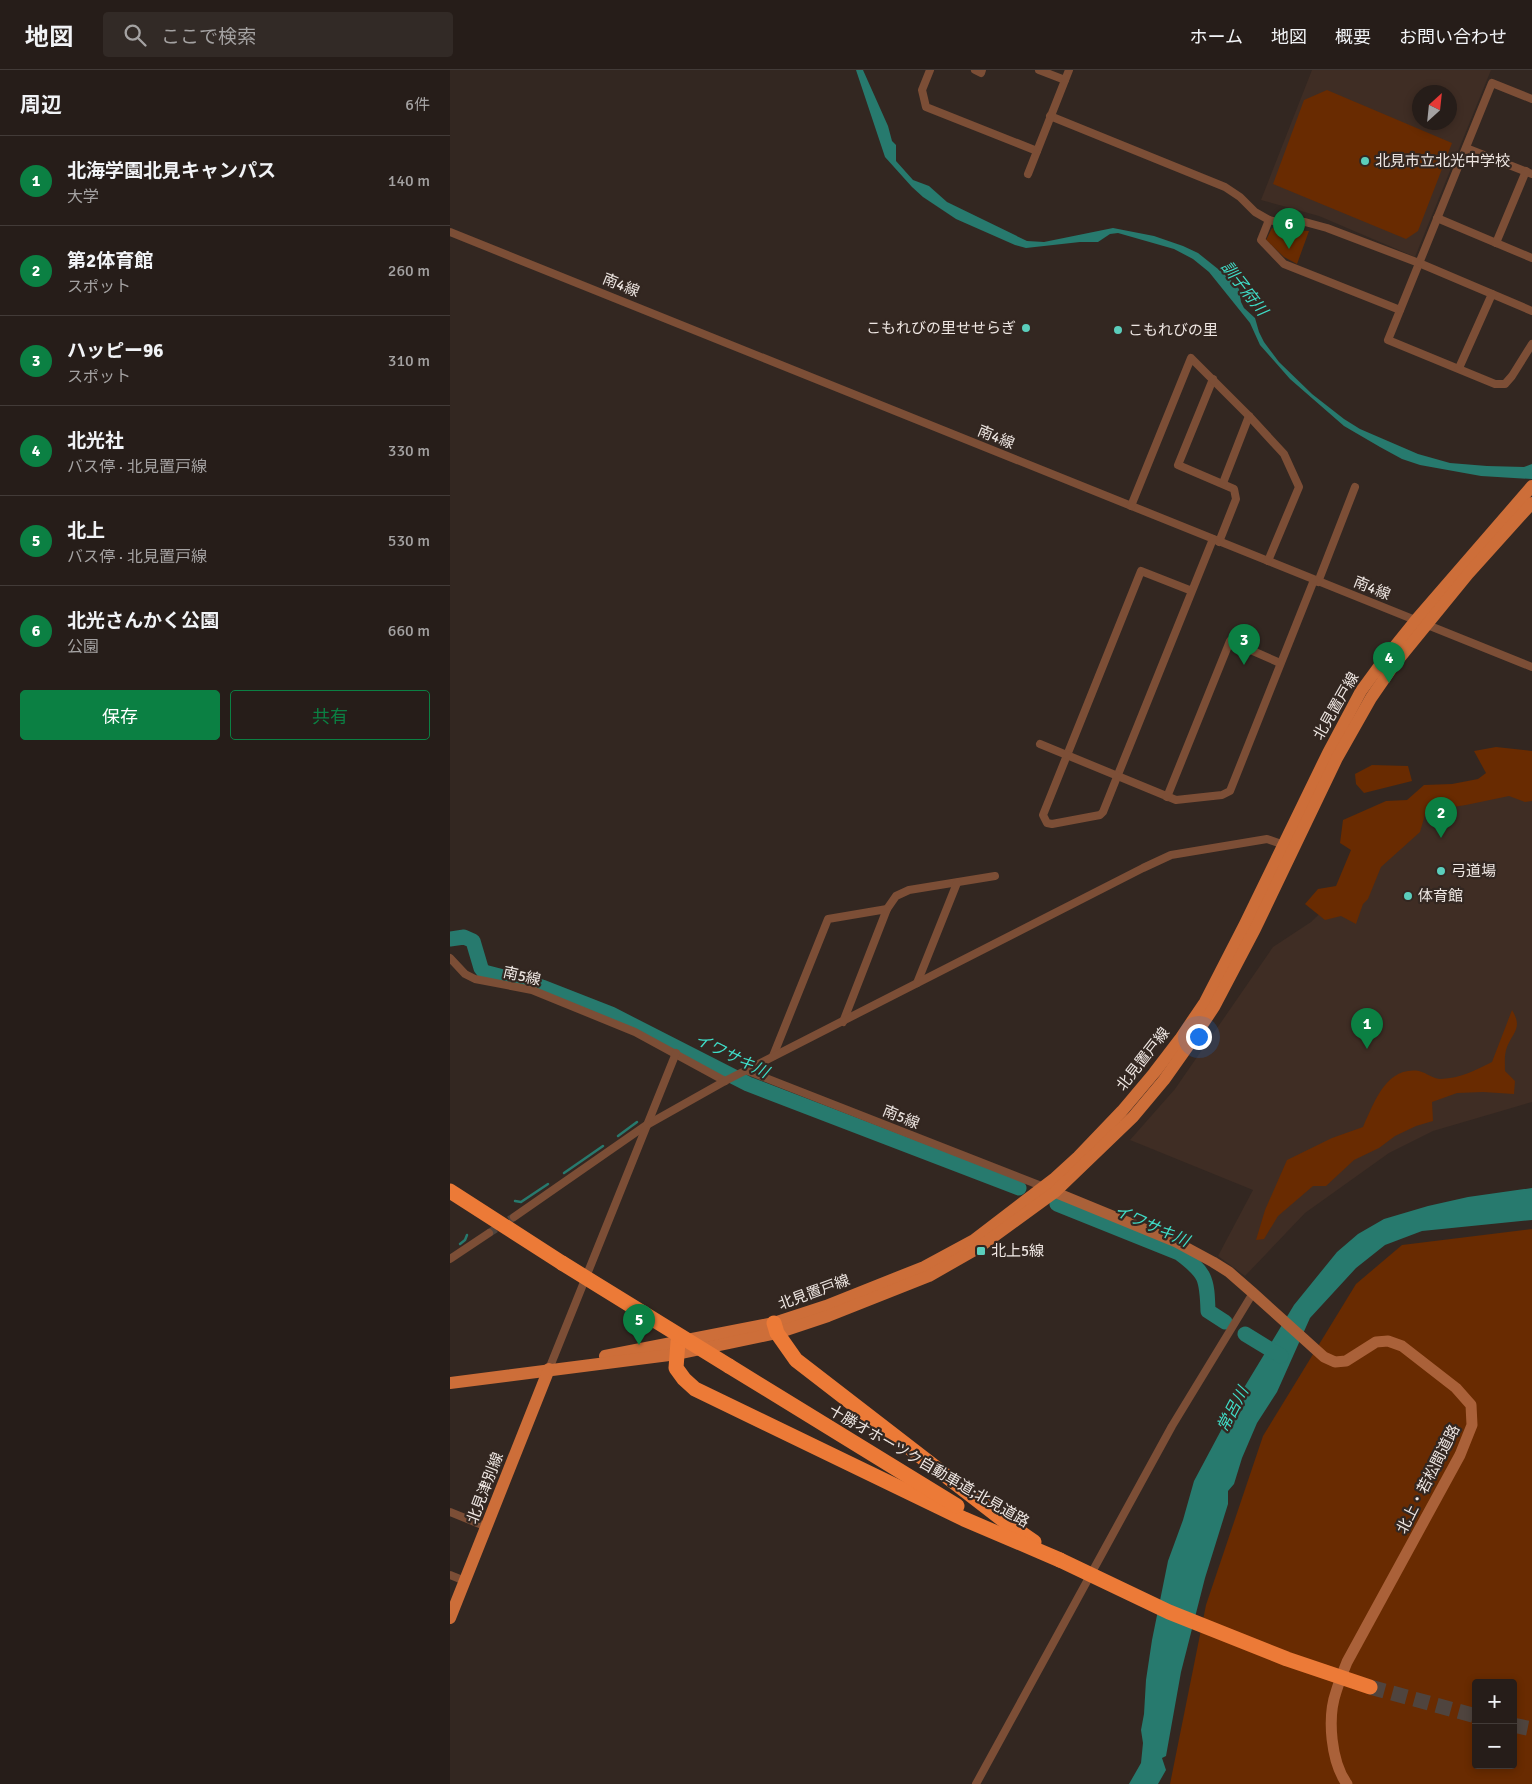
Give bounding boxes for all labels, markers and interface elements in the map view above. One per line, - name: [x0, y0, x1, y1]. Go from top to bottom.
- search box: [103, 12, 453, 57]
- icon: search: [121, 21, 149, 49]
- text: 地図: [25, 22, 73, 52]
- text: ここで検索: [161, 25, 256, 49]
- text: ホーム: [1190, 26, 1243, 48]
- text: 地図: [1271, 26, 1307, 48]
- text: 概要: [1335, 26, 1371, 48]
- text: お問い合わせ: [1399, 26, 1507, 48]
- north arrow: [1412, 85, 1457, 130]
- text: 周辺: [20, 92, 62, 118]
- text: 6件: [405, 95, 430, 115]
- place label: 北見市立北光中学校: [1375, 152, 1510, 170]
- marker: 北見市立北光中学校: [1359, 155, 1371, 167]
- text: 北海学園北見キャンパス: [67, 159, 276, 183]
- text: 1: [32, 171, 40, 191]
- text: 140 m: [388, 171, 430, 191]
- text: 大学: [67, 187, 99, 207]
- pin: 6: [1273, 208, 1305, 249]
- text: 第2体育館: [67, 249, 153, 273]
- water label: 訓子府川: [1217, 257, 1273, 322]
- text: 2: [32, 261, 40, 281]
- text: 260 m: [388, 261, 430, 281]
- street label: 南4線: [600, 270, 642, 300]
- text: スポット: [67, 277, 131, 297]
- place label: こもれびの里せせらぎ: [866, 319, 1016, 337]
- place label: こもれびの里: [1128, 321, 1218, 339]
- marker: こもれびの里せせらぎ: [1020, 322, 1032, 334]
- marker: こもれびの里: [1112, 324, 1124, 336]
- text: ハッピー96: [67, 339, 164, 363]
- text: 3: [32, 351, 40, 371]
- text: 310 m: [388, 351, 430, 371]
- text: スポット: [67, 367, 131, 387]
- street label: 南4線: [975, 422, 1017, 452]
- text: 北光社: [67, 429, 124, 453]
- text: 4: [32, 441, 40, 461]
- text: 330 m: [388, 441, 430, 461]
- text: バス停 · 北見置戸線: [67, 457, 207, 477]
- text: 北上: [67, 519, 105, 543]
- text: 5: [32, 531, 40, 551]
- text: 530 m: [388, 531, 430, 551]
- text: バス停 · 北見置戸線: [67, 547, 207, 567]
- street label: 南4線: [1351, 573, 1393, 603]
- text: 北光さんかく公園: [67, 609, 219, 633]
- text: 6: [32, 621, 40, 641]
- text: 660 m: [388, 621, 430, 641]
- pin: 3: [1228, 624, 1260, 665]
- text: 公園: [67, 637, 99, 657]
- pin: 4: [1373, 642, 1405, 683]
- street label: 北見置戸線: [1309, 669, 1363, 743]
- button: 保存: [20, 690, 220, 740]
- button: 共有: [230, 690, 430, 740]
- pin: 2: [1425, 797, 1457, 838]
- place label: 弓道場: [1451, 862, 1496, 880]
- marker: 弓道場: [1435, 865, 1447, 877]
- place label: 体育館: [1418, 887, 1463, 905]
- marker: 体育館: [1402, 890, 1414, 902]
- street label: 南5線: [501, 963, 543, 989]
- pin: 1: [1351, 1008, 1383, 1049]
- street label: 北見置戸線: [1113, 1024, 1173, 1094]
- your location: [1186, 1024, 1212, 1050]
- water label: イワサキ川: [691, 1029, 774, 1083]
- street label: 南5線: [880, 1102, 922, 1132]
- water label: イワサキ川: [1111, 1201, 1194, 1252]
- place label: 北上5線: [991, 1242, 1044, 1260]
- marker: 北上5線: [975, 1245, 987, 1257]
- street label: 北見置戸線: [776, 1271, 852, 1313]
- pin: 5: [623, 1304, 655, 1345]
- water label: 常呂川: [1213, 1382, 1254, 1435]
- street label: 十勝オホーツク自動車道;北見道路: [825, 1401, 1033, 1531]
- street label: 北上・若松間道路: [1393, 1421, 1463, 1537]
- street label: 北見津別線: [463, 1450, 507, 1526]
- map controls: [1472, 1679, 1517, 1769]
- button: +: [1472, 1679, 1517, 1724]
- button: −: [1472, 1724, 1517, 1769]

